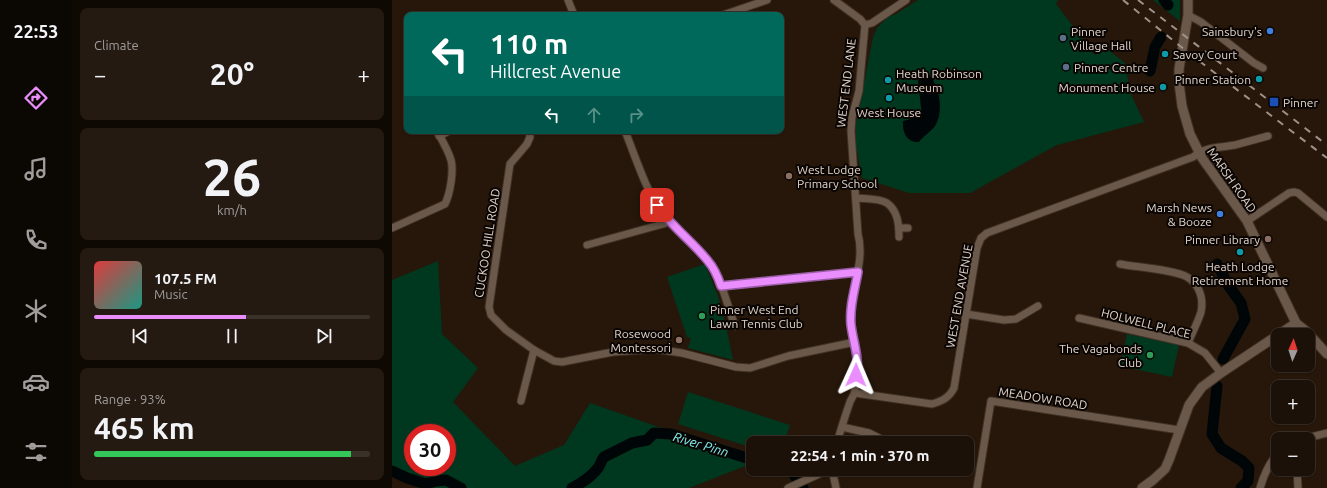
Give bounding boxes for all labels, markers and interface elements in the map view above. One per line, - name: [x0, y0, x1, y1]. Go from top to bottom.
- text: 22:53: [13, 21, 59, 41]
- place label: Pinner Village Hall: [1071, 25, 1132, 52]
- place label: Sainsbury's: [1202, 25, 1262, 38]
- marker: Sainsbury's: [1265, 26, 1275, 36]
- icon: left: [424, 28, 476, 80]
- text: 110 m: [490, 28, 568, 59]
- marker: Pinner Village Hall: [1058, 33, 1068, 43]
- street label: WEST END LANE: [834, 37, 858, 128]
- text: Climate: [94, 38, 139, 52]
- place label: Savoy Court: [1173, 48, 1238, 61]
- marker: Savoy Court: [1160, 49, 1170, 59]
- text: 20°: [210, 57, 254, 91]
- text: Hillcrest Avenue: [490, 61, 621, 81]
- place label: Pinner Centre: [1074, 61, 1148, 74]
- text: −: [94, 62, 106, 87]
- text: +: [358, 62, 370, 87]
- marker: Pinner Centre: [1061, 62, 1071, 72]
- place label: Heath Robinson Museum: [896, 67, 982, 94]
- place label: Pinner Station: [1175, 73, 1251, 86]
- marker: Pinner Station: [1254, 74, 1264, 84]
- marker: Heath Robinson Museum: [883, 75, 893, 85]
- place label: Monument House: [1058, 81, 1155, 94]
- marker: Monument House: [1158, 82, 1168, 92]
- icon: directions: [22, 84, 50, 112]
- marker: West House: [884, 93, 894, 103]
- marker: Pinner: [1268, 96, 1280, 108]
- place label: Pinner: [1283, 96, 1318, 109]
- icon: left: [541, 104, 563, 126]
- icon: ahead: [583, 104, 605, 126]
- icon: right: [625, 104, 647, 126]
- place label: West House: [857, 106, 921, 119]
- street label: MARSH ROAD: [1205, 145, 1259, 215]
- text: 26: [203, 148, 261, 206]
- icon: music: [22, 155, 50, 183]
- place label: West Lodge Primary School: [797, 163, 877, 190]
- marker: West Lodge Primary School: [784, 171, 794, 181]
- street label: CUCKOO HILL ROAD: [472, 187, 502, 299]
- pin: [640, 188, 674, 222]
- icon: arrive: [646, 194, 668, 216]
- place label: Marsh News & Booze: [1146, 201, 1212, 228]
- text: km/h: [217, 203, 247, 217]
- marker: Marsh News & Booze: [1215, 209, 1225, 219]
- icon: phone: [22, 226, 50, 254]
- place label: Pinner Library: [1185, 233, 1260, 246]
- marker: Pinner Library: [1263, 234, 1273, 244]
- street label: WEST END AVENUE: [943, 243, 975, 349]
- marker: Heath Lodge Retirement Home: [1235, 247, 1245, 257]
- place label: Heath Lodge Retirement Home: [1192, 260, 1288, 287]
- text: 107.5 FM: [154, 270, 217, 287]
- text: Music: [154, 287, 188, 301]
- icon: climate: [22, 297, 50, 325]
- place label: Pinner West End Lawn Tennis Club: [710, 303, 803, 330]
- street label: HOLWELL PLACE: [1100, 306, 1192, 340]
- marker: Pinner West End Lawn Tennis Club: [697, 311, 707, 321]
- icon: previous: [129, 325, 151, 347]
- icon: pause: [221, 325, 243, 347]
- icon: next: [313, 325, 335, 347]
- place label: Rosewood Montessori: [610, 327, 671, 354]
- north arrow: [1271, 328, 1315, 372]
- map controls: [1271, 328, 1315, 476]
- marker: Rosewood Montessori: [674, 335, 684, 345]
- place label: The Vagabonds Club: [1059, 342, 1142, 369]
- marker: The Vagabonds Club: [1145, 350, 1155, 360]
- position arrow: [835, 354, 877, 396]
- icon: car: [22, 368, 50, 396]
- button: +: [1271, 380, 1315, 424]
- street label: MEADOW ROAD: [998, 385, 1088, 411]
- text: Range · 93%: [94, 392, 166, 406]
- text: 465 km: [94, 411, 195, 445]
- speed limit sign: 30: [404, 424, 456, 476]
- water label: River Pinn: [672, 429, 730, 459]
- button: −: [1271, 432, 1315, 476]
- icon: filters: [22, 438, 50, 466]
- text: 22:54 · 1 min · 370 m: [791, 447, 929, 464]

